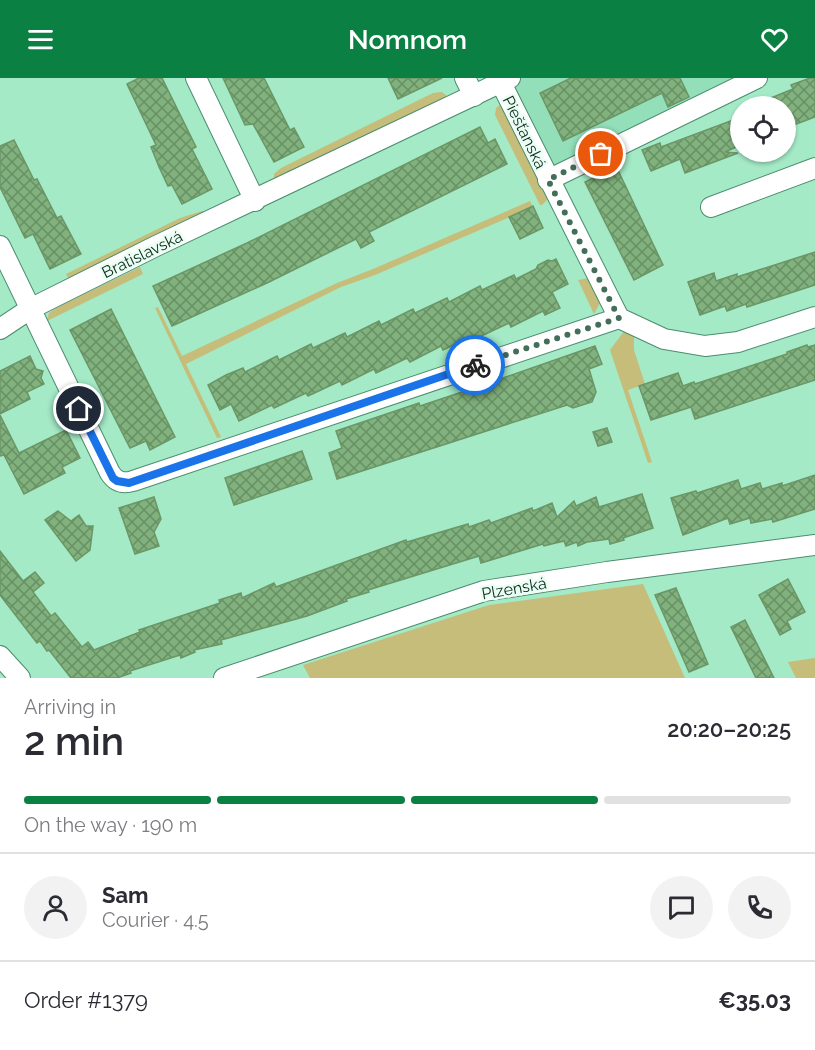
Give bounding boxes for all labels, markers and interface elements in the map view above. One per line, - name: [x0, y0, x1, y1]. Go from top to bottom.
- icon: menu: [24, 23, 57, 56]
- icon: heart: [758, 23, 791, 56]
- text: Nomnom: [348, 24, 467, 55]
- street label: Piešťanská: [499, 93, 550, 172]
- map controls: [730, 96, 796, 162]
- button: locate: [730, 96, 796, 162]
- pin: [575, 128, 626, 179]
- icon: bag: [584, 137, 617, 170]
- street label: Bratislavská: [99, 227, 186, 282]
- courier: [445, 335, 505, 395]
- icon: bike: [459, 349, 492, 382]
- pin: [53, 383, 104, 434]
- icon: home: [62, 392, 95, 425]
- street label: Plzenská: [480, 573, 548, 604]
- text: Arriving in: [24, 695, 116, 719]
- text: 20:20–20:25: [667, 716, 791, 742]
- text: 2 min: [24, 718, 124, 764]
- text: On the way · 190 m: [24, 813, 197, 837]
- button: person: [24, 876, 87, 939]
- button: chat: [650, 876, 713, 939]
- button: phone: [728, 876, 791, 939]
- text: Sam: [102, 882, 149, 908]
- text: Courier · 4.5: [102, 908, 209, 932]
- text: Order #1379: [24, 987, 148, 1013]
- text: €35.03: [718, 987, 791, 1013]

